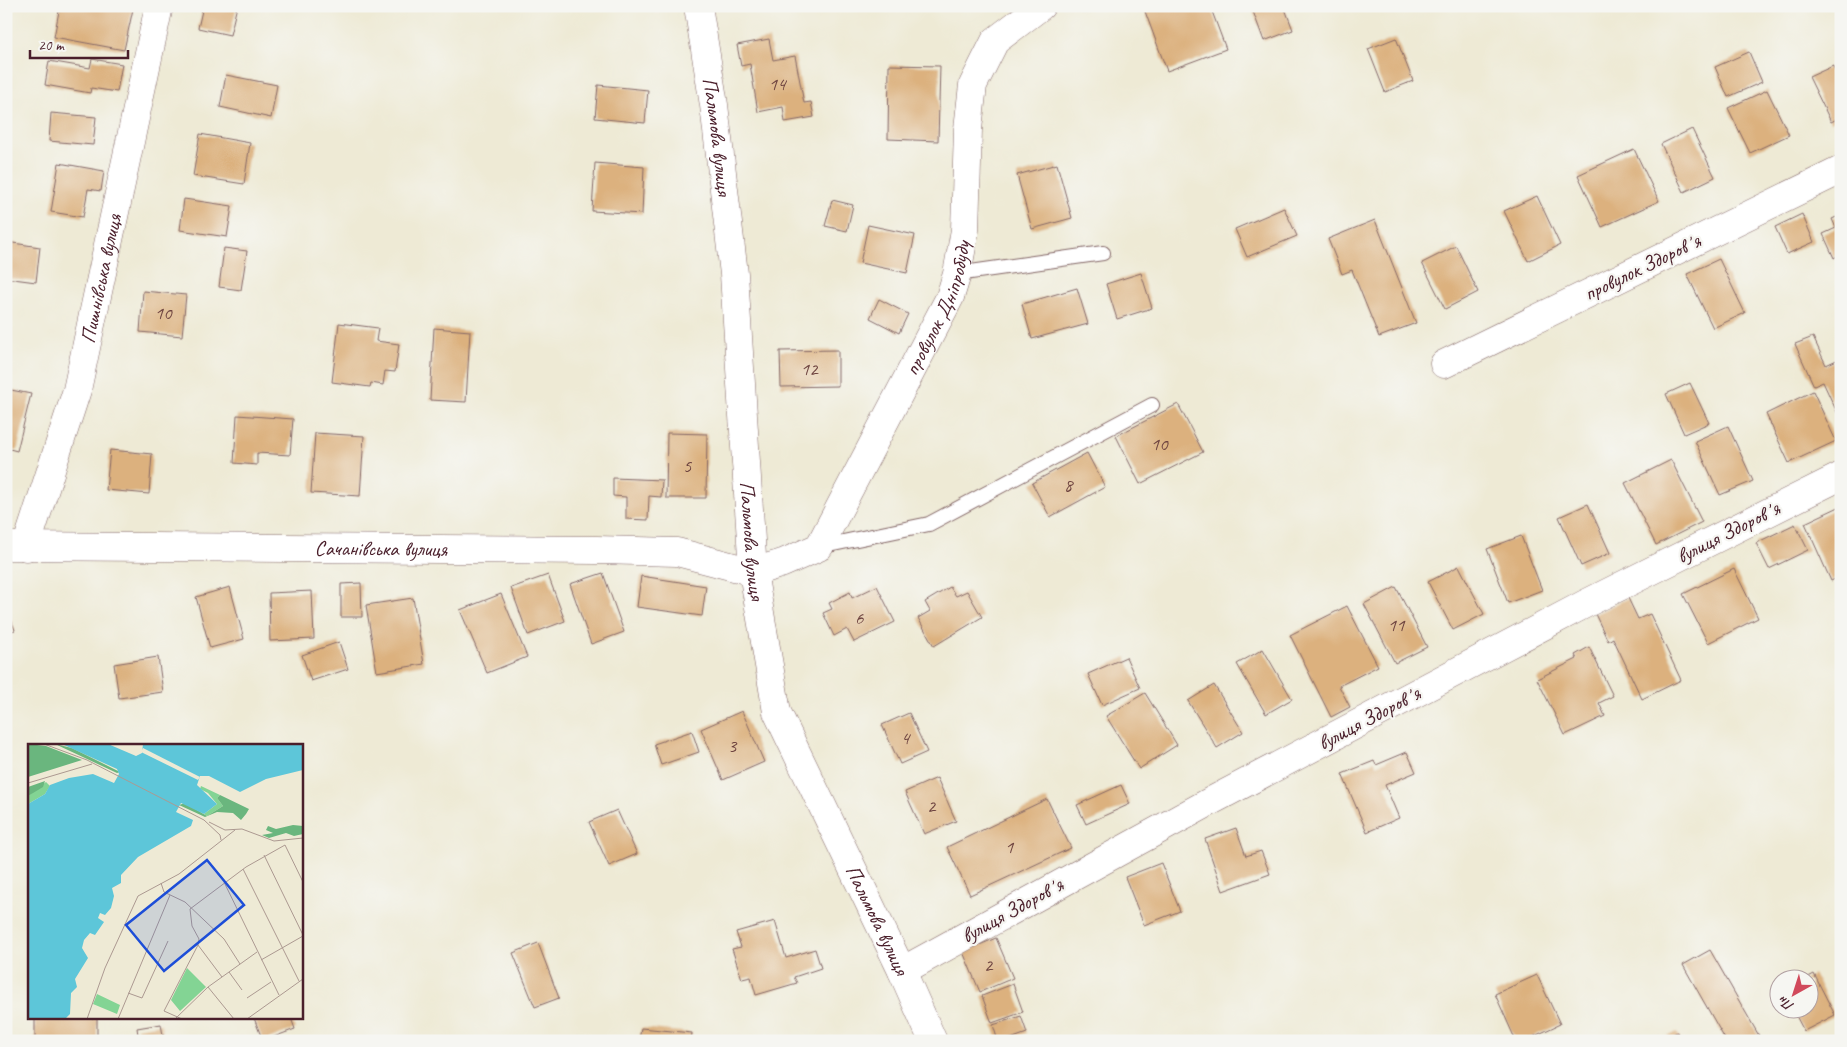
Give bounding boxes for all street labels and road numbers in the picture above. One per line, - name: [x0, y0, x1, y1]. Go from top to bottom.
- street label: Пальмова вулиця: [697, 75, 738, 199]
- street label: Пишнівська вулиця: [74, 210, 127, 345]
- street label: провулок Здоровʼя: [1579, 227, 1706, 306]
- street label: провулок Дніпробуду: [898, 237, 976, 380]
- street label: Пальмова вулиця: [734, 481, 771, 604]
- street label: вулиця Здоровʼя: [1672, 494, 1785, 569]
- street label: Сачанівська вулиця: [315, 535, 449, 562]
- street label: вулиця Здоровʼя: [1313, 679, 1426, 756]
- street label: Пальмова вулиця: [840, 861, 916, 981]
- street label: вулиця Здоровʼя: [956, 871, 1069, 949]

